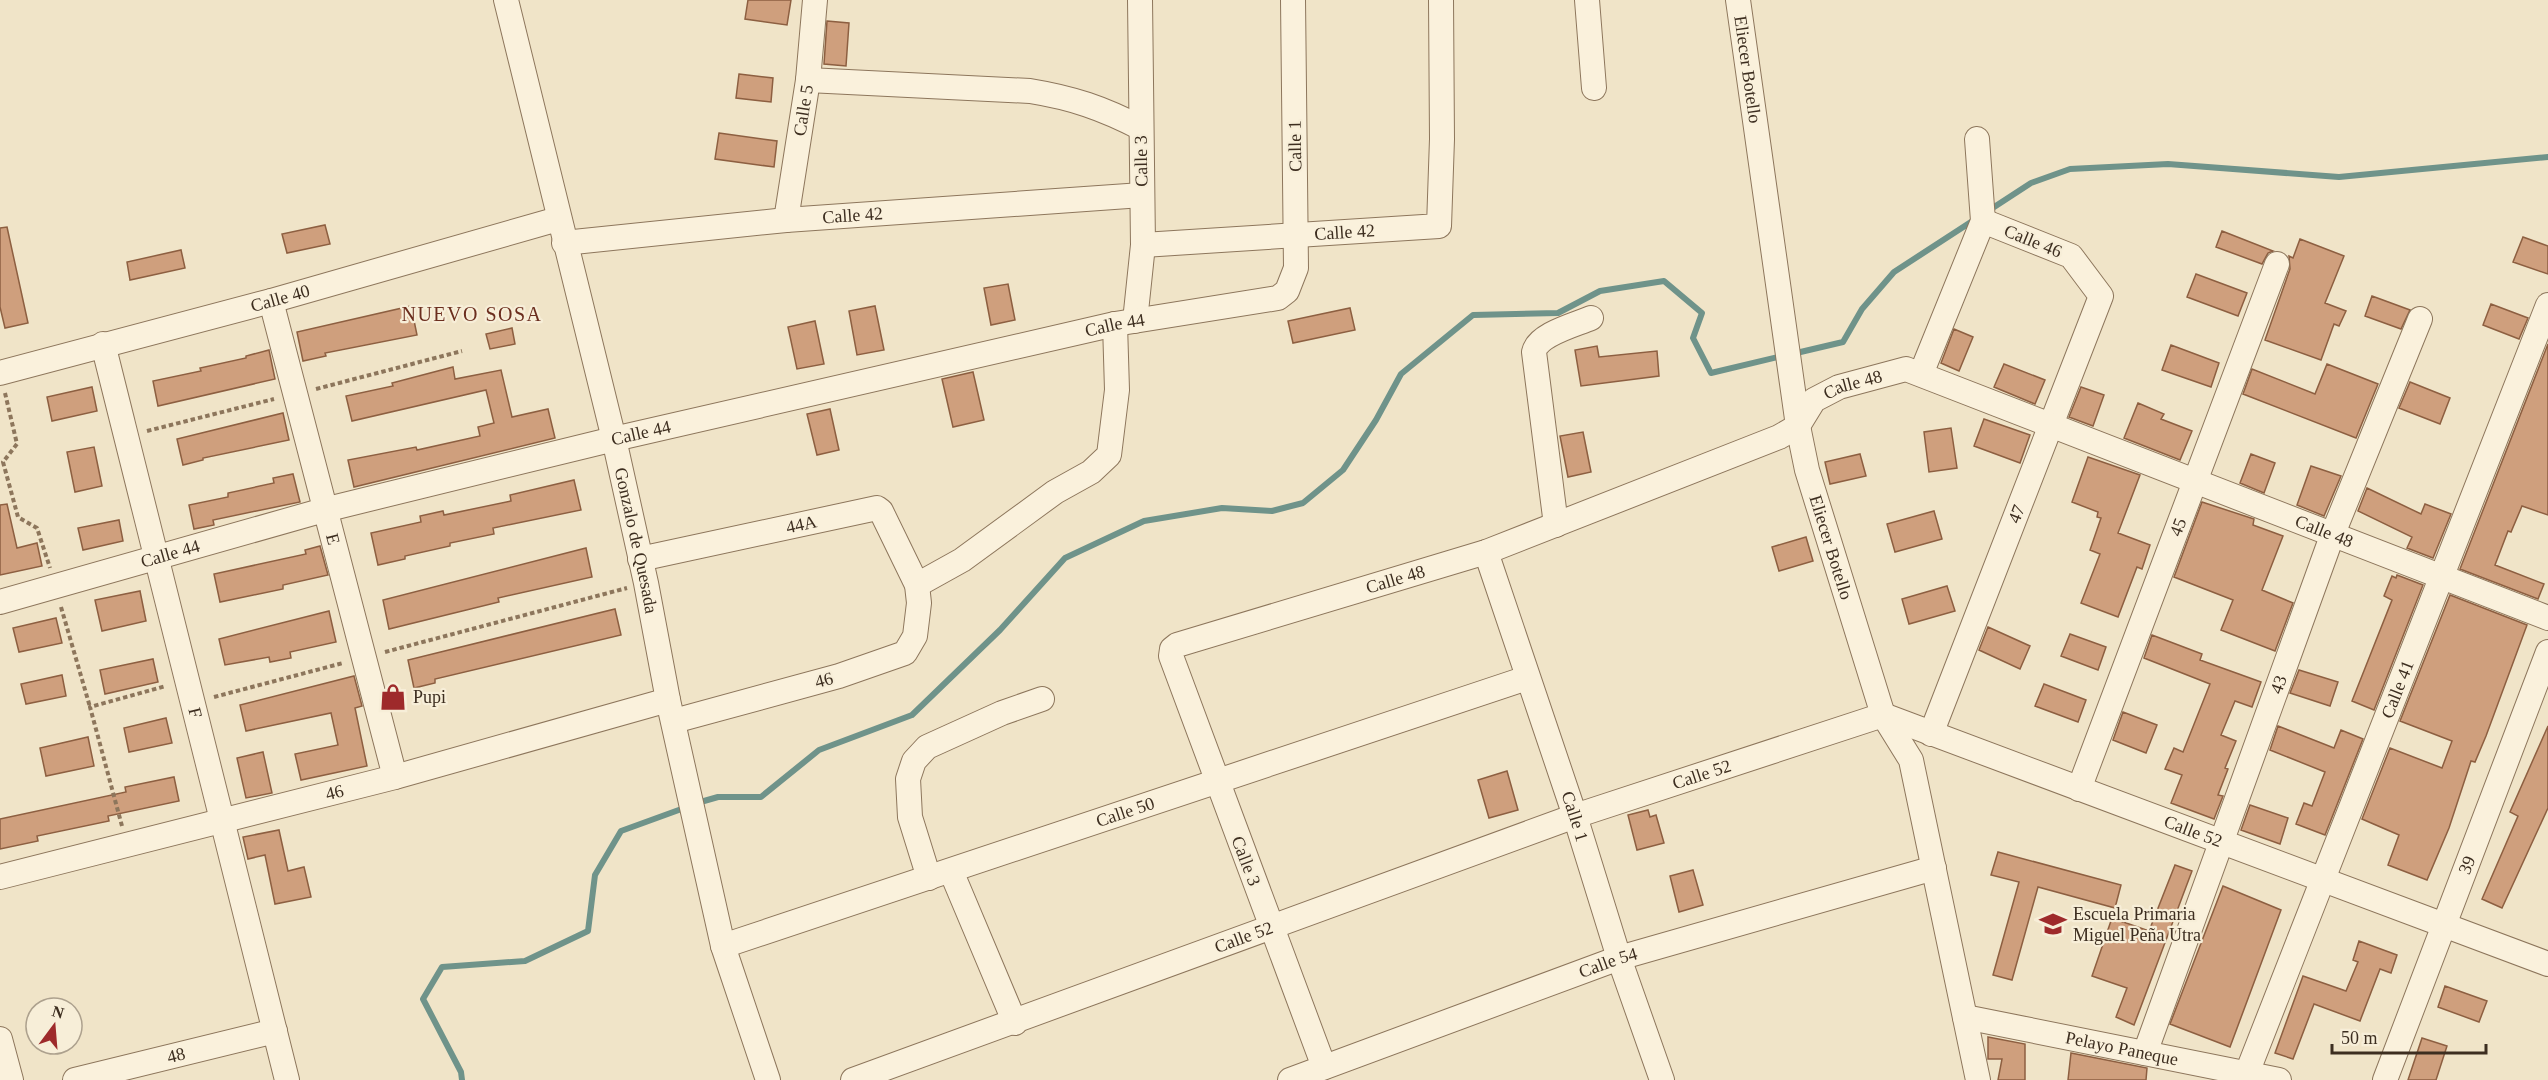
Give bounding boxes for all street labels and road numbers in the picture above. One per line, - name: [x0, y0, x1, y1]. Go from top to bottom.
- street label: Eliecer Botello: [1730, 14, 1765, 124]
- street label: Calle 5: [789, 83, 817, 137]
- street label: Calle 1: [1285, 120, 1305, 172]
- street label: Calle 3: [1131, 135, 1151, 187]
- street label: Calle 42: [822, 203, 884, 227]
- street label: Calle 42: [1314, 220, 1375, 244]
- street label: Calle 46: [2001, 220, 2065, 262]
- street label: Calle 40: [248, 280, 312, 316]
- street label: Calle 44: [1083, 309, 1146, 341]
- street label: Calle 48: [1820, 366, 1884, 403]
- street label: Calle 44: [609, 416, 673, 449]
- street label: Gonzalo de Quesada: [611, 466, 662, 615]
- street label: Eliecer Botello: [1805, 492, 1857, 602]
- street label: 47: [2004, 502, 2029, 526]
- street label: 44A: [784, 511, 819, 537]
- street label: Calle 48: [2292, 511, 2356, 551]
- street label: 45: [2165, 515, 2190, 539]
- street label: E: [322, 531, 344, 547]
- street label: Calle 44: [138, 536, 202, 572]
- street label: Calle 48: [1363, 561, 1427, 598]
- street label: Calle 41: [2377, 658, 2418, 721]
- street label: 46: [813, 668, 835, 692]
- street label: 43: [2266, 673, 2291, 696]
- street label: F: [184, 705, 206, 720]
- street label: Calle 52: [1670, 756, 1733, 793]
- street label: 46: [323, 780, 346, 804]
- street label: Calle 1: [1557, 789, 1592, 844]
- street label: Calle 50: [1093, 793, 1157, 831]
- street label: Calle 52: [2161, 811, 2225, 851]
- street label: Calle 3: [1227, 833, 1265, 889]
- street label: 39: [2454, 853, 2479, 877]
- street label: Calle 52: [1212, 917, 1276, 957]
- street label: Calle 54: [1576, 943, 1639, 982]
- street label: Pelayo Paneque: [2064, 1027, 2180, 1070]
- street label: 48: [165, 1043, 187, 1067]

